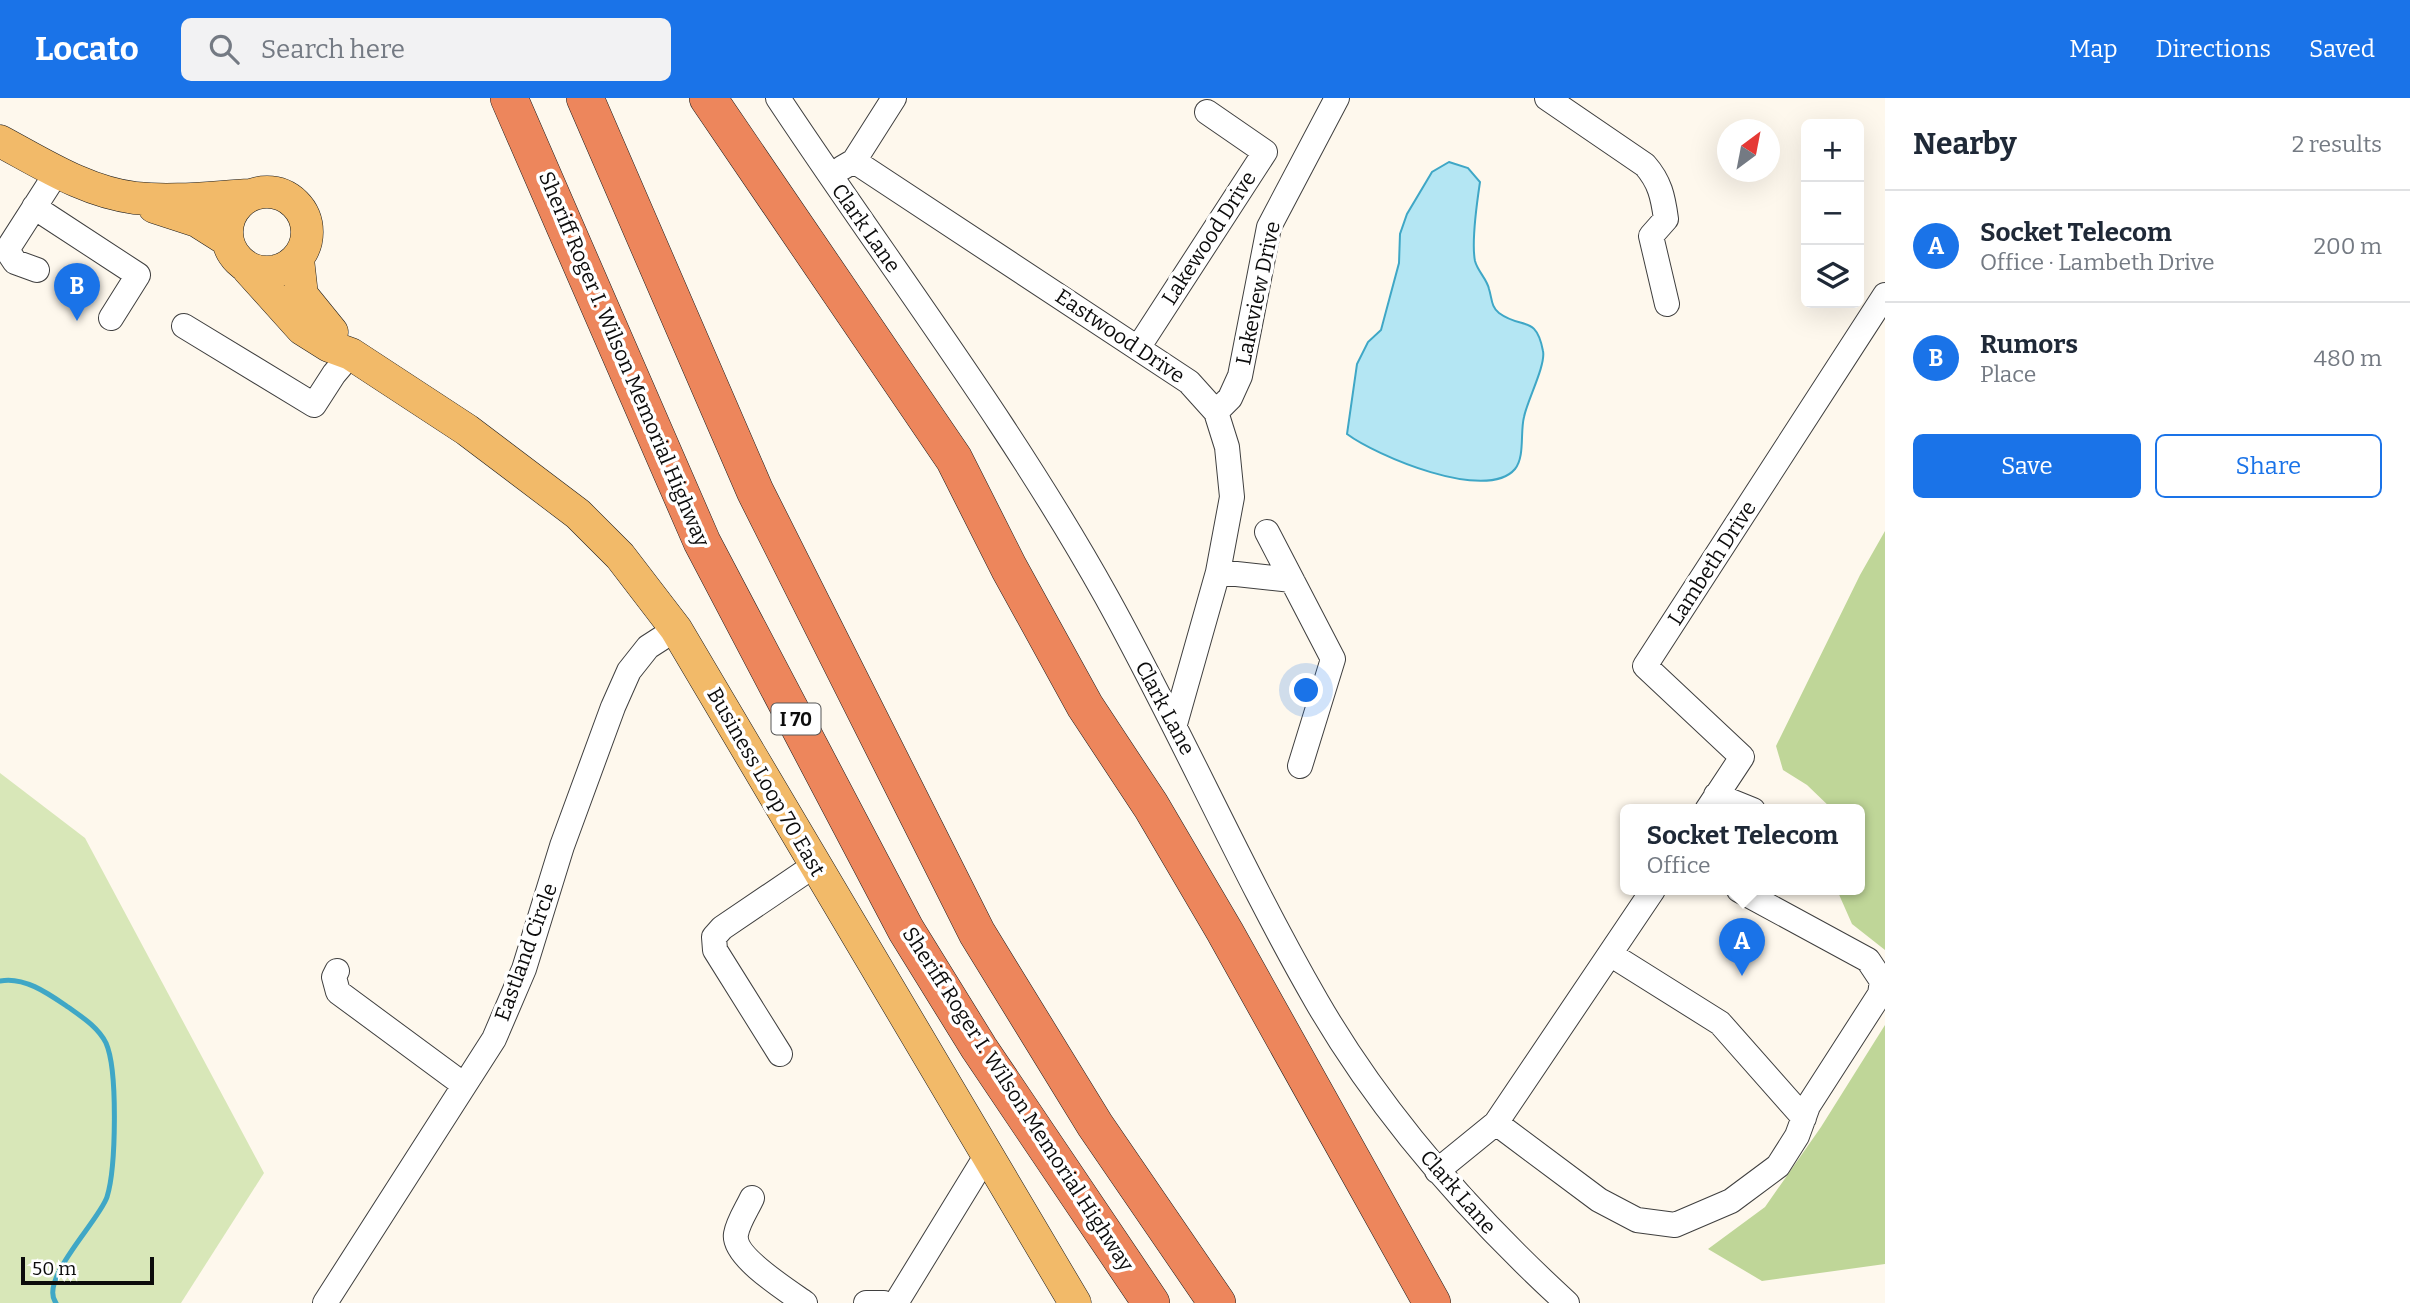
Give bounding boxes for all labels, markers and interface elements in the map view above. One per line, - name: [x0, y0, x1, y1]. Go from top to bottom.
- search box: [181, 18, 671, 81]
- text: Locato: [35, 29, 139, 69]
- icon: search: [205, 30, 243, 68]
- text: Search here: [261, 34, 405, 65]
- text: Map: [2069, 35, 2118, 63]
- text: Directions: [2156, 35, 2271, 63]
- text: Saved: [2309, 35, 2375, 63]
- north arrow: [1717, 119, 1780, 182]
- map controls: [1801, 119, 1864, 308]
- button: +: [1801, 119, 1864, 182]
- text: Nearby: [1913, 126, 2017, 162]
- text: 2 results: [2292, 130, 2382, 158]
- street label: Lakewood Drive: [1156, 166, 1262, 310]
- street label: Sheriff Roger I. Wilson Memorial Highway: [533, 167, 715, 551]
- street label: Clark Lane: [826, 178, 906, 278]
- button: −: [1801, 182, 1864, 245]
- text: Socket Telecom: [1980, 217, 2172, 248]
- street label: Lakeview Drive: [1230, 219, 1286, 367]
- text: A: [1928, 232, 1944, 260]
- text: 200 m: [2313, 232, 2382, 260]
- button: layers: [1801, 245, 1864, 308]
- text: Office · Lambeth Drive: [1980, 248, 2215, 276]
- pin: B: [54, 263, 100, 321]
- street label: Eastwood Drive: [1050, 283, 1190, 389]
- text: Rumors: [1980, 329, 2078, 360]
- text: B: [1929, 344, 1943, 372]
- text: 480 m: [2313, 344, 2382, 372]
- text: Place: [1980, 360, 2036, 388]
- button: Save: [1913, 434, 2141, 498]
- button: Share: [2155, 434, 2382, 498]
- street label: Lambeth Drive: [1662, 496, 1762, 630]
- street label: Clark Lane: [1129, 657, 1201, 759]
- your location: [1289, 673, 1323, 707]
- street label: Business Loop 70 East: [701, 683, 831, 881]
- road number: I 70: [772, 704, 820, 734]
- popup: [1620, 804, 1865, 895]
- text: Socket Telecom: [1647, 820, 1838, 851]
- text: Office: [1647, 851, 1711, 879]
- street label: Eastland Circle: [489, 880, 563, 1024]
- pin: A: [1719, 918, 1765, 976]
- street label: Sheriff Roger I. Wilson Memorial Highway: [897, 922, 1140, 1277]
- street label: Clark Lane: [1414, 1145, 1502, 1239]
- scale bar: [21, 1254, 154, 1286]
- text: 50 m: [32, 1257, 76, 1280]

